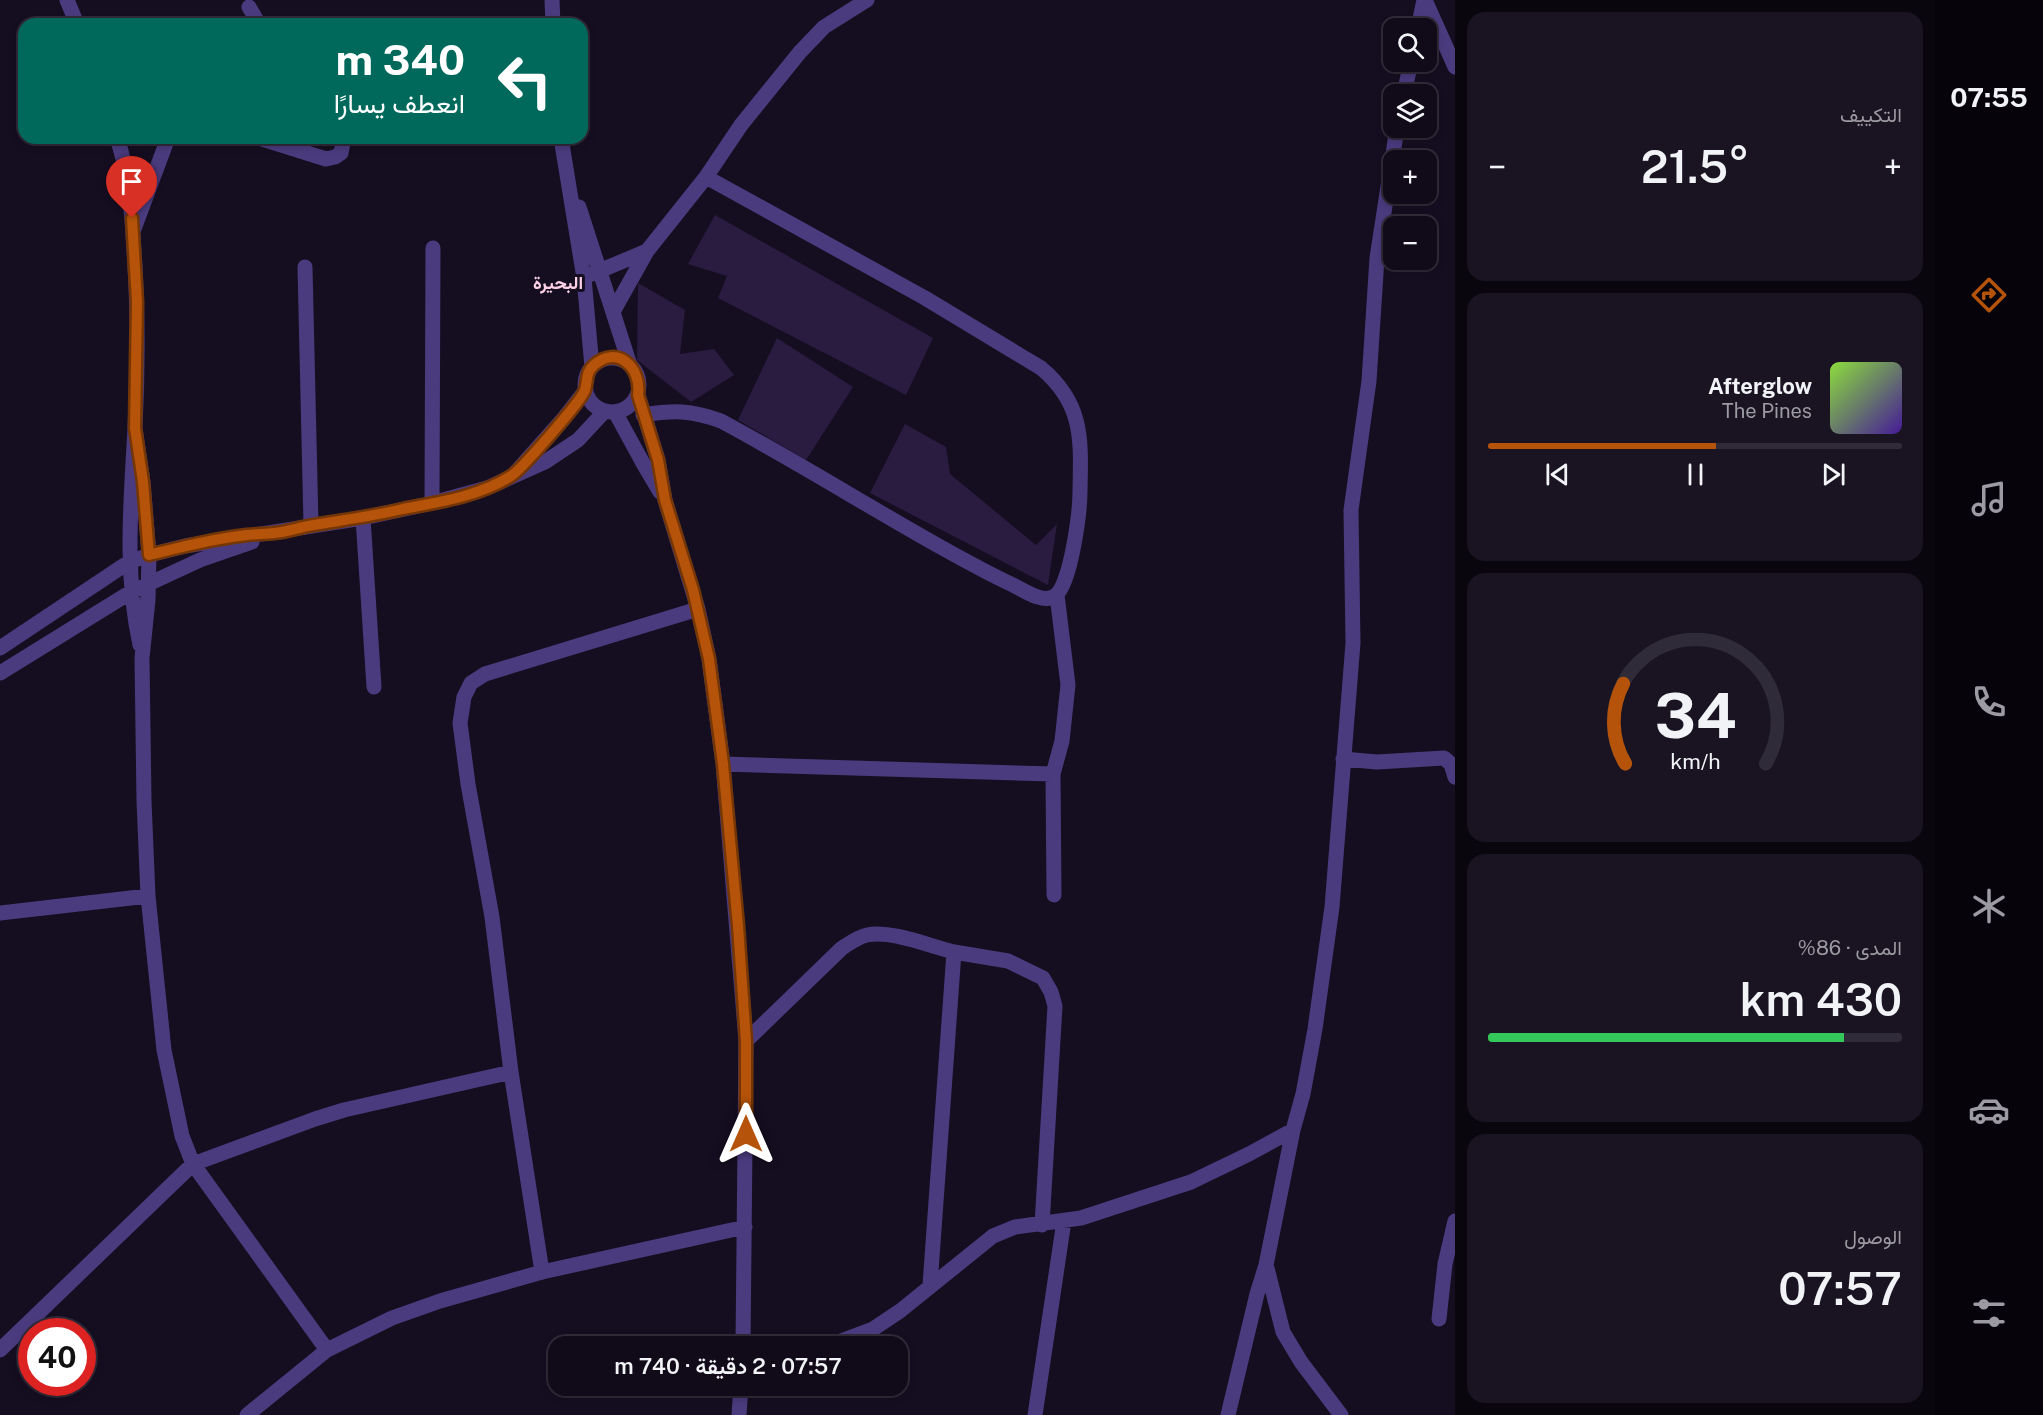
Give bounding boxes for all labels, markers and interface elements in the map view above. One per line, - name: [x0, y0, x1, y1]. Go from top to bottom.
- map controls: [1383, 18, 1437, 270]
- button: search: [1383, 18, 1437, 72]
- text: 340 m: [335, 35, 465, 84]
- icon: left: [486, 42, 564, 120]
- text: 07:55: [1950, 81, 2028, 113]
- button: layers: [1383, 84, 1437, 138]
- text: انعطف يسارًا: [334, 87, 465, 119]
- text: التكييف: [1840, 103, 1902, 127]
- text: 21.5°: [1641, 140, 1749, 193]
- text: −: [1488, 148, 1506, 186]
- text: +: [1884, 148, 1902, 186]
- button: +: [1383, 150, 1437, 204]
- pin: [106, 156, 157, 218]
- icon: arrive: [115, 165, 148, 198]
- button: −: [1383, 216, 1437, 270]
- district label: البحيرة: [533, 272, 583, 294]
- icon: directions: [1968, 274, 2010, 316]
- text: Afterglow: [1708, 373, 1812, 399]
- text: The Pines: [1722, 399, 1812, 423]
- icon: previous: [1541, 458, 1574, 491]
- icon: pause: [1679, 458, 1712, 491]
- icon: next: [1817, 458, 1850, 491]
- icon: music: [1968, 478, 2010, 520]
- text: 34: [1654, 680, 1736, 753]
- icon: phone: [1968, 681, 2010, 723]
- text: km/h: [1670, 750, 1720, 775]
- icon: climate: [1968, 885, 2010, 927]
- text: المدى · 86%: [1798, 936, 1902, 960]
- text: 430 km: [1740, 973, 1902, 1026]
- icon: car: [1968, 1089, 2010, 1131]
- position arrow: [714, 1102, 778, 1166]
- text: الوصول: [1844, 1225, 1902, 1249]
- text: 07:57: [1778, 1262, 1902, 1315]
- icon: filters: [1968, 1292, 2010, 1334]
- speed limit sign: 40: [18, 1318, 96, 1396]
- text: 07:57 · 2 دقيقة · 740 m: [614, 1353, 842, 1379]

